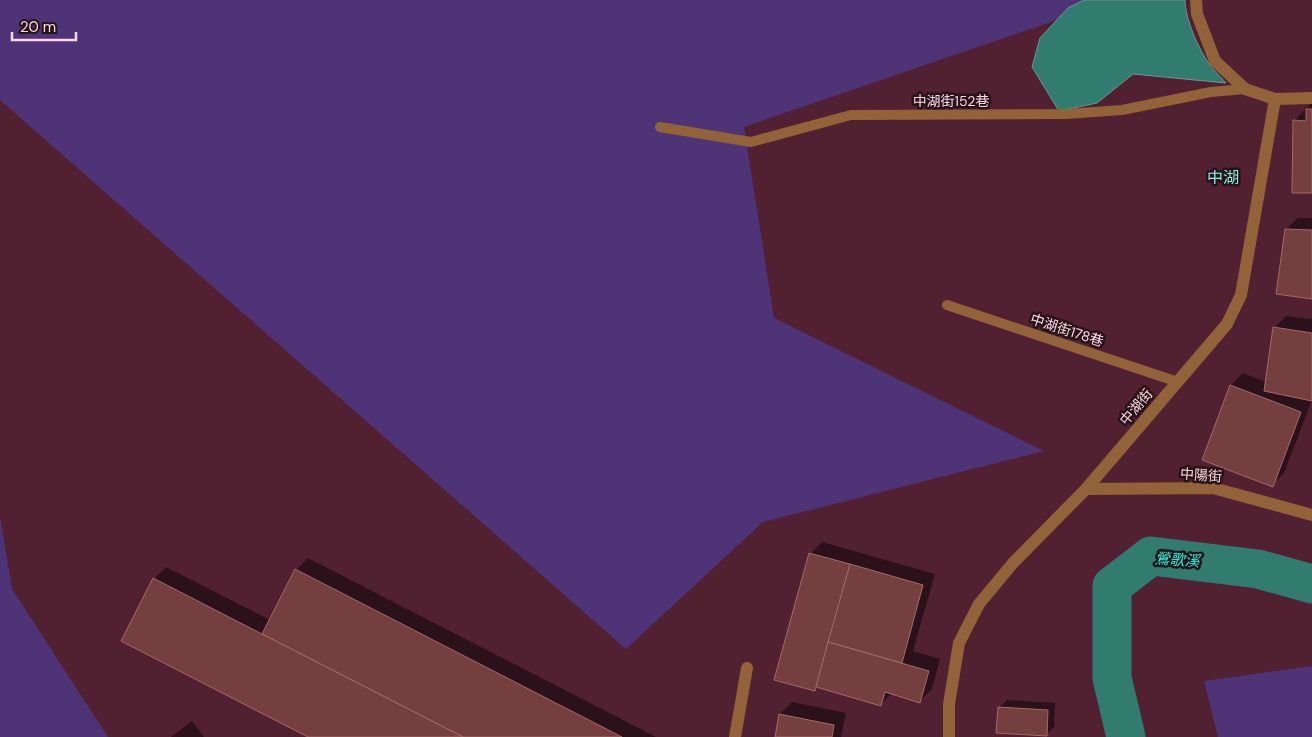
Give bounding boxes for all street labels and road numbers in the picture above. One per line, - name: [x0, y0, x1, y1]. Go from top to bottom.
- street label: 中湖街152巷: [913, 92, 989, 110]
- street label: 中湖街178巷: [1028, 310, 1106, 350]
- street label: 中湖街: [1116, 385, 1156, 429]
- street label: 中陽街: [1179, 465, 1223, 485]

